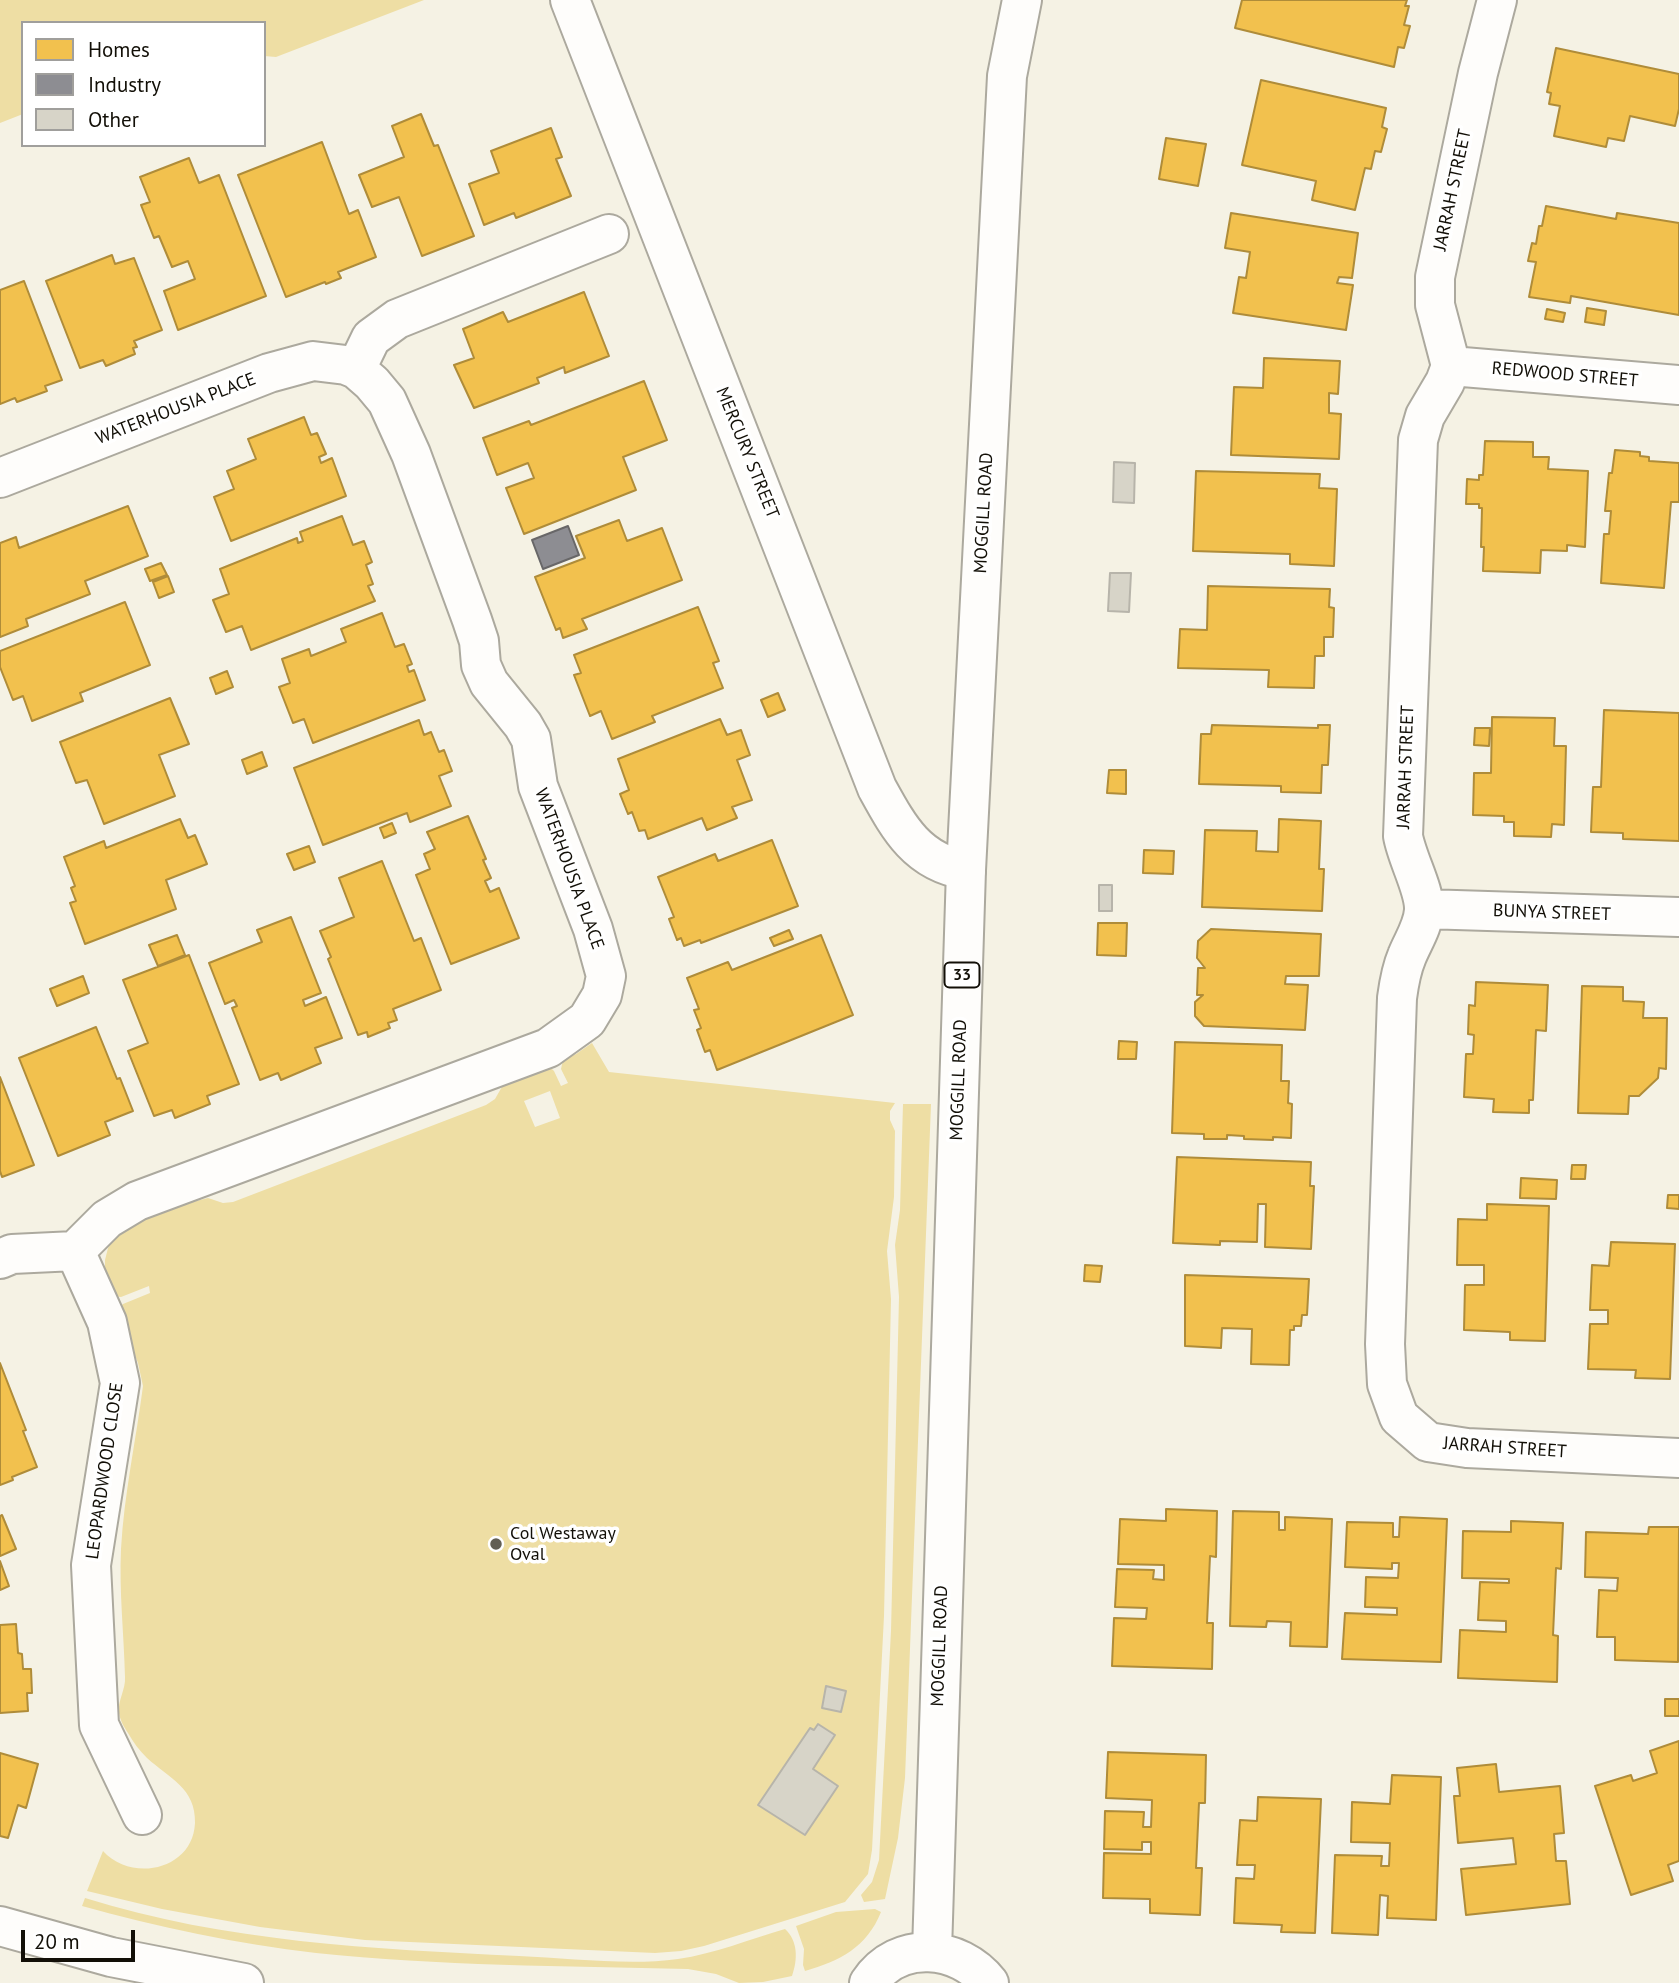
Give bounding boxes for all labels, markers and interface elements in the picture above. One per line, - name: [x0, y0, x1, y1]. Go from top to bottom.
- legend: [21, 21, 266, 147]
- text: Homes: [88, 36, 150, 63]
- text: Industry: [88, 71, 161, 98]
- text: Other: [88, 106, 139, 133]
- street label: JARRAH STREET: [1430, 127, 1476, 253]
- street label: REDWOOD STREET: [1491, 358, 1639, 392]
- street label: WATERHOUSIA PLACE: [93, 368, 259, 450]
- street label: MERCURY STREET: [711, 384, 783, 522]
- street label: MOGGILL ROAD: [970, 452, 998, 574]
- street label: JARRAH STREET: [1393, 705, 1419, 829]
- street label: WATERHOUSIA PLACE: [530, 786, 608, 952]
- street label: BUNYA STREET: [1493, 900, 1611, 926]
- road number: 33: [944, 962, 979, 987]
- street label: MOGGILL ROAD: [946, 1019, 972, 1141]
- street label: LEOPARDWOOD CLOSE: [82, 1381, 128, 1561]
- street label: JARRAH STREET: [1443, 1433, 1567, 1463]
- place label: Col Westaway Oval: [510, 1523, 616, 1566]
- marker: Col Westaway Oval: [488, 1536, 504, 1552]
- street label: MOGGILL ROAD: [927, 1585, 953, 1707]
- scale bar: [24, 1916, 138, 1960]
- text: 20 m: [34, 1928, 80, 1955]

